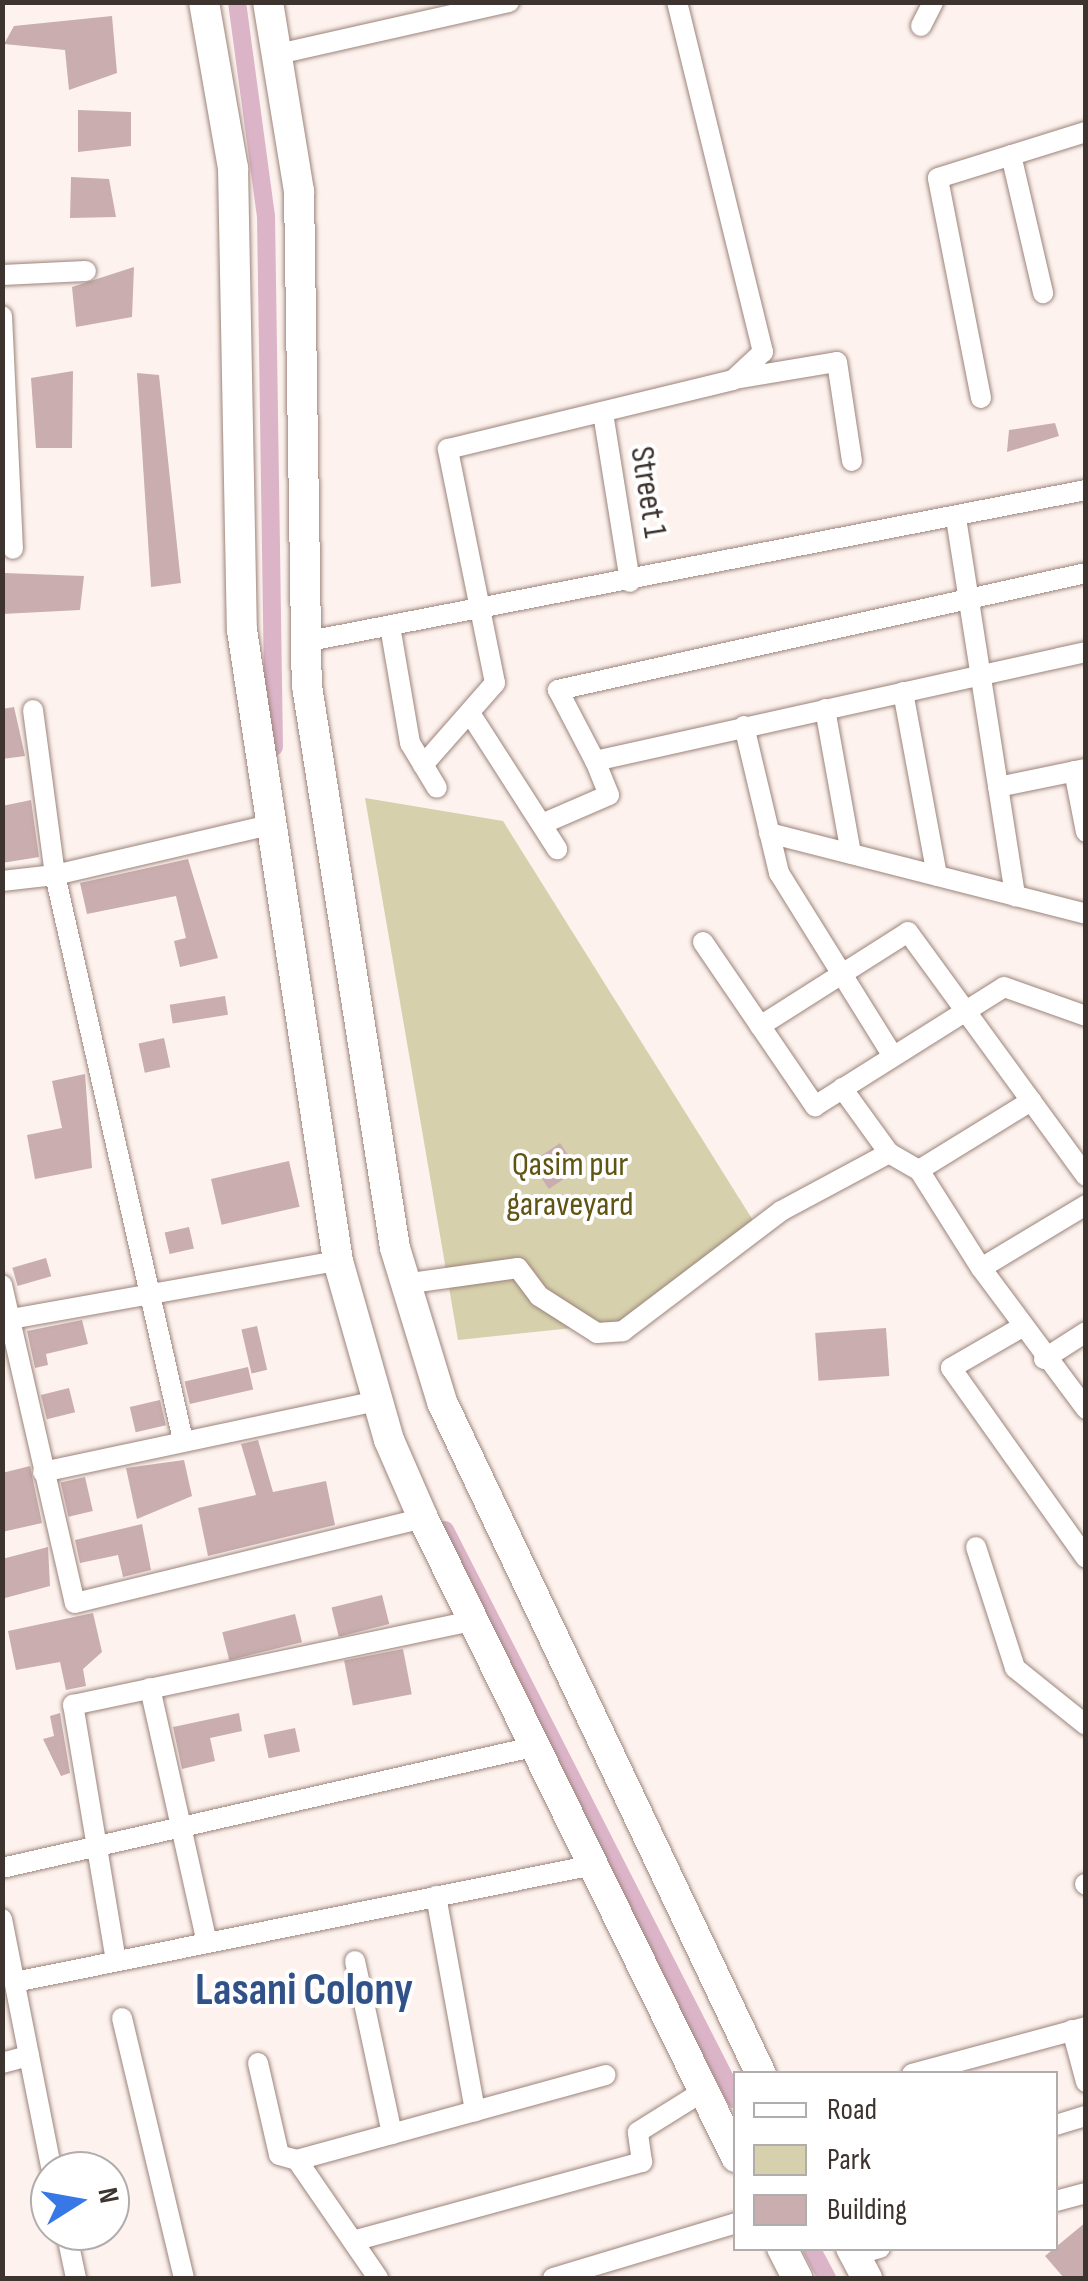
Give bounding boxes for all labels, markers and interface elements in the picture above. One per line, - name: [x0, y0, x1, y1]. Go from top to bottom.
- street label: Street 1: [620, 443, 676, 541]
- park label: Qasim pur garaveyard: [506, 1144, 634, 1226]
- district label: Lasani Colony: [195, 1964, 413, 2018]
- legend: [733, 2071, 1058, 2251]
- text: Road: [827, 2092, 877, 2128]
- text: Park: [827, 2142, 871, 2178]
- north arrow: [30, 2151, 130, 2251]
- text: N: [90, 2185, 126, 2206]
- text: Building: [827, 2192, 907, 2228]

